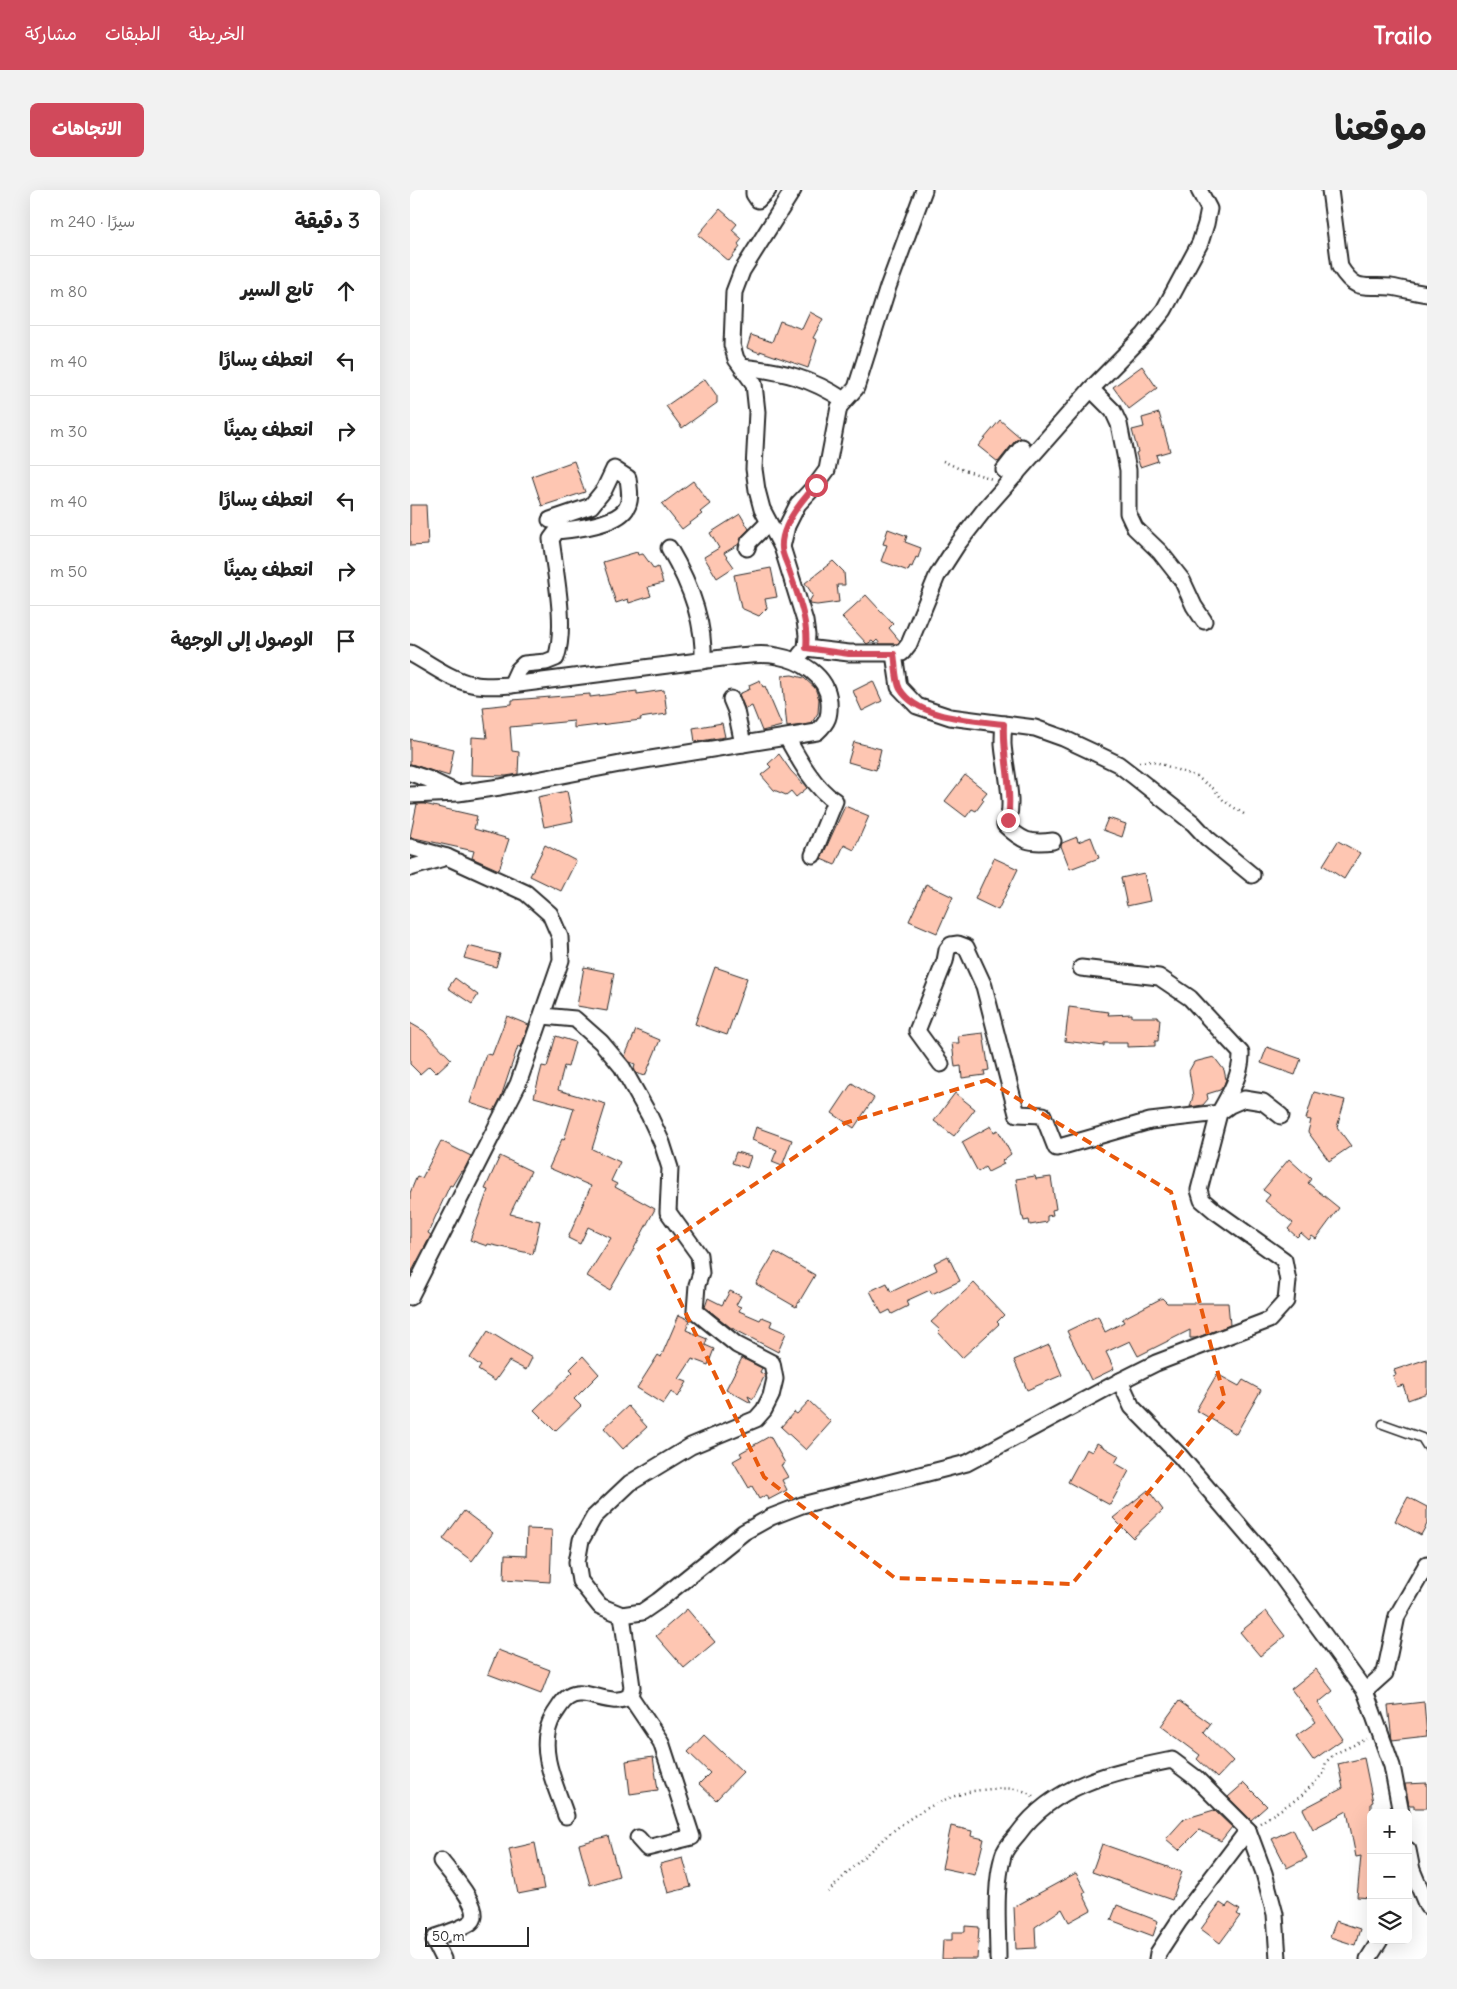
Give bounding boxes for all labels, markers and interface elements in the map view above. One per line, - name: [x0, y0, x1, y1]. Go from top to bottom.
- text: Trailo: [1374, 20, 1432, 50]
- text: مشاركة: [25, 22, 77, 45]
- text: الطبقات: [105, 22, 161, 45]
- text: الخريطة: [189, 22, 245, 45]
- button: الاتجاهات: [30, 103, 144, 157]
- text: موقعنا: [1334, 105, 1427, 149]
- text: 3 دقيقة: [295, 207, 360, 234]
- text: سيرًا · 240 m: [50, 211, 135, 231]
- text: تابع السير: [241, 277, 313, 301]
- icon: ahead: [332, 277, 360, 305]
- text: 80 m: [50, 281, 88, 301]
- text: انعطف يسارًا: [219, 347, 313, 371]
- icon: left: [332, 347, 360, 375]
- text: 40 m: [50, 351, 88, 371]
- text: انعطف يمينًا: [224, 417, 313, 441]
- icon: right: [332, 417, 360, 445]
- text: 30 m: [50, 421, 87, 441]
- route start: [805, 474, 828, 497]
- text: انعطف يسارًا: [219, 487, 313, 511]
- icon: left: [332, 487, 360, 515]
- text: 40 m: [50, 491, 88, 511]
- text: انعطف يمينًا: [224, 557, 313, 581]
- icon: right: [332, 557, 360, 585]
- text: 50 m: [50, 561, 88, 581]
- text: الوصول إلى الوجهة: [170, 627, 313, 651]
- icon: arrive: [332, 627, 360, 655]
- route end: [997, 809, 1020, 832]
- map controls: [1367, 1809, 1412, 1944]
- button: +: [1367, 1809, 1412, 1854]
- button: −: [1367, 1854, 1412, 1899]
- button: layers: [1367, 1899, 1412, 1944]
- scale bar: [425, 1924, 529, 1947]
- text: 50 m: [432, 1927, 465, 1945]

